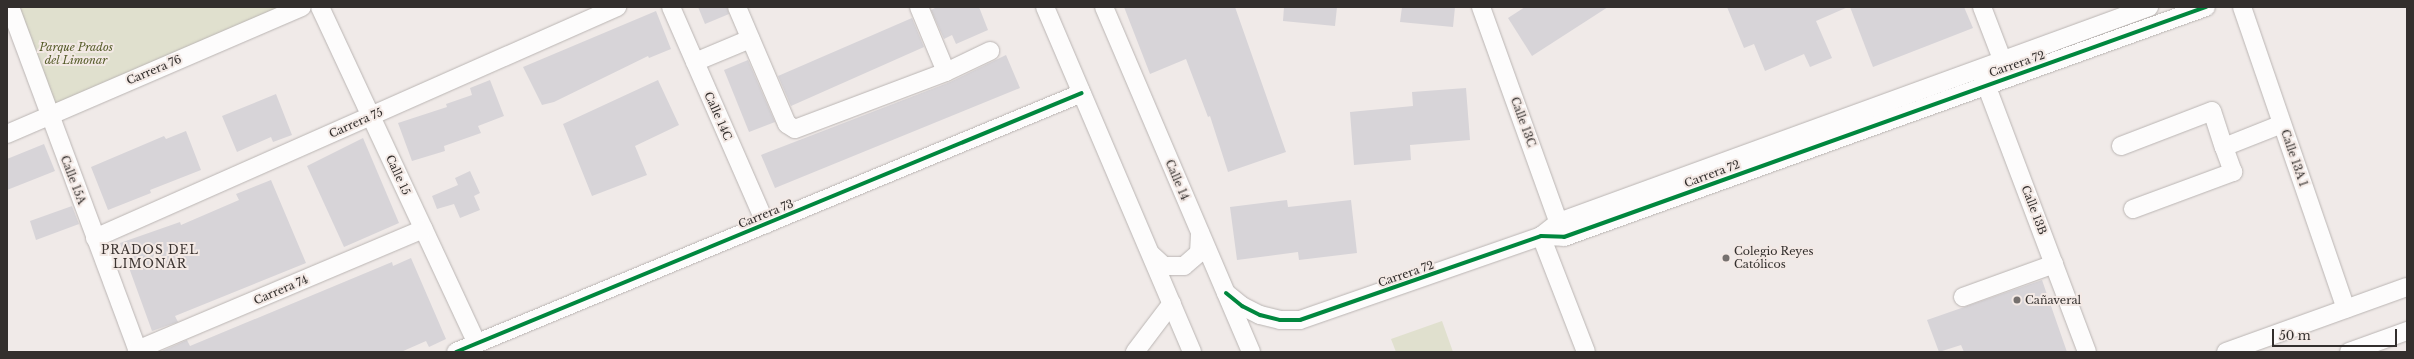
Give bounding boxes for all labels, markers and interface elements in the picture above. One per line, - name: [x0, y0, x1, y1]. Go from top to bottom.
- park label: Parque Prados del Limonar: [39, 41, 113, 67]
- street label: Carrera 72: [1987, 48, 2047, 80]
- street label: Carrera 76: [124, 52, 184, 88]
- street label: Calle 14C: [701, 90, 735, 142]
- street label: Calle 13C: [1508, 95, 1538, 149]
- street label: Carrera 75: [327, 105, 385, 141]
- street label: Calle 13A 1: [2278, 128, 2310, 188]
- street label: Calle 15: [383, 153, 413, 197]
- street label: Calle 15A: [58, 154, 88, 206]
- street label: Calle 14: [1163, 158, 1191, 202]
- street label: Carrera 72: [1682, 158, 1742, 190]
- street label: Calle 13B: [2019, 184, 2049, 236]
- street label: Carrera 73: [736, 197, 796, 231]
- district label: PRADOS DEL LIMONAR: [101, 243, 199, 271]
- place label: Colegio Reyes Católicos: [1734, 245, 1813, 271]
- marker: Colegio Reyes Católicos: [1721, 253, 1731, 263]
- street label: Carrera 72: [1376, 258, 1436, 290]
- street label: Carrera 74: [252, 273, 310, 307]
- place label: Cañaveral: [2025, 293, 2081, 307]
- marker: Cañaveral: [2012, 295, 2022, 305]
- scale bar: [2274, 321, 2399, 347]
- text: 50 m: [2279, 328, 2311, 343]

